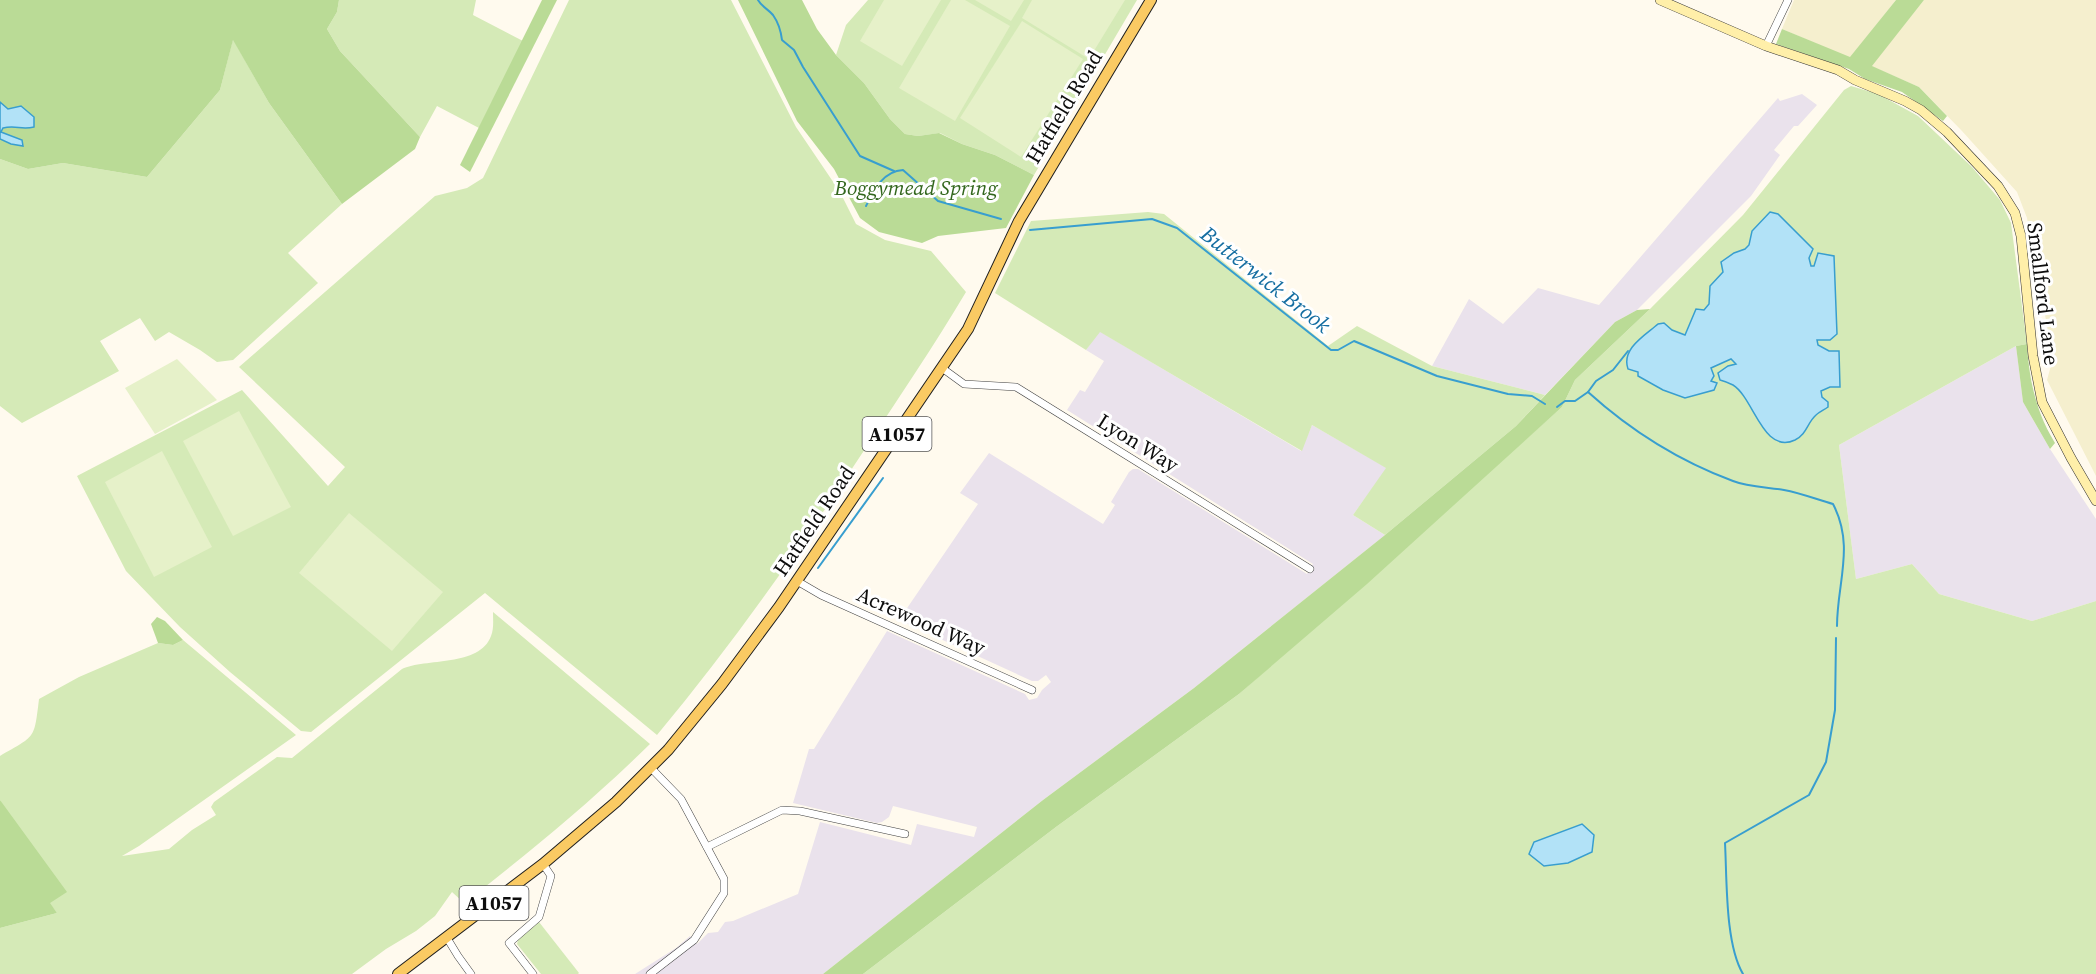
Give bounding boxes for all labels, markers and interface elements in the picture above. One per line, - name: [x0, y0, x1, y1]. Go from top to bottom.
- street label: Hatfield Road: [1018, 45, 1109, 169]
- park label: Boggymead Spring: [833, 173, 998, 202]
- water label: Butterwick Brook: [1194, 218, 1338, 340]
- street label: Smallford Lane: [2020, 221, 2067, 367]
- street label: Lyon Way: [1092, 406, 1185, 479]
- road number: A1057: [862, 417, 932, 451]
- street label: Hatfield Road: [766, 460, 861, 582]
- street label: Acrewood Way: [852, 579, 990, 662]
- road number: A1057: [460, 886, 528, 920]

